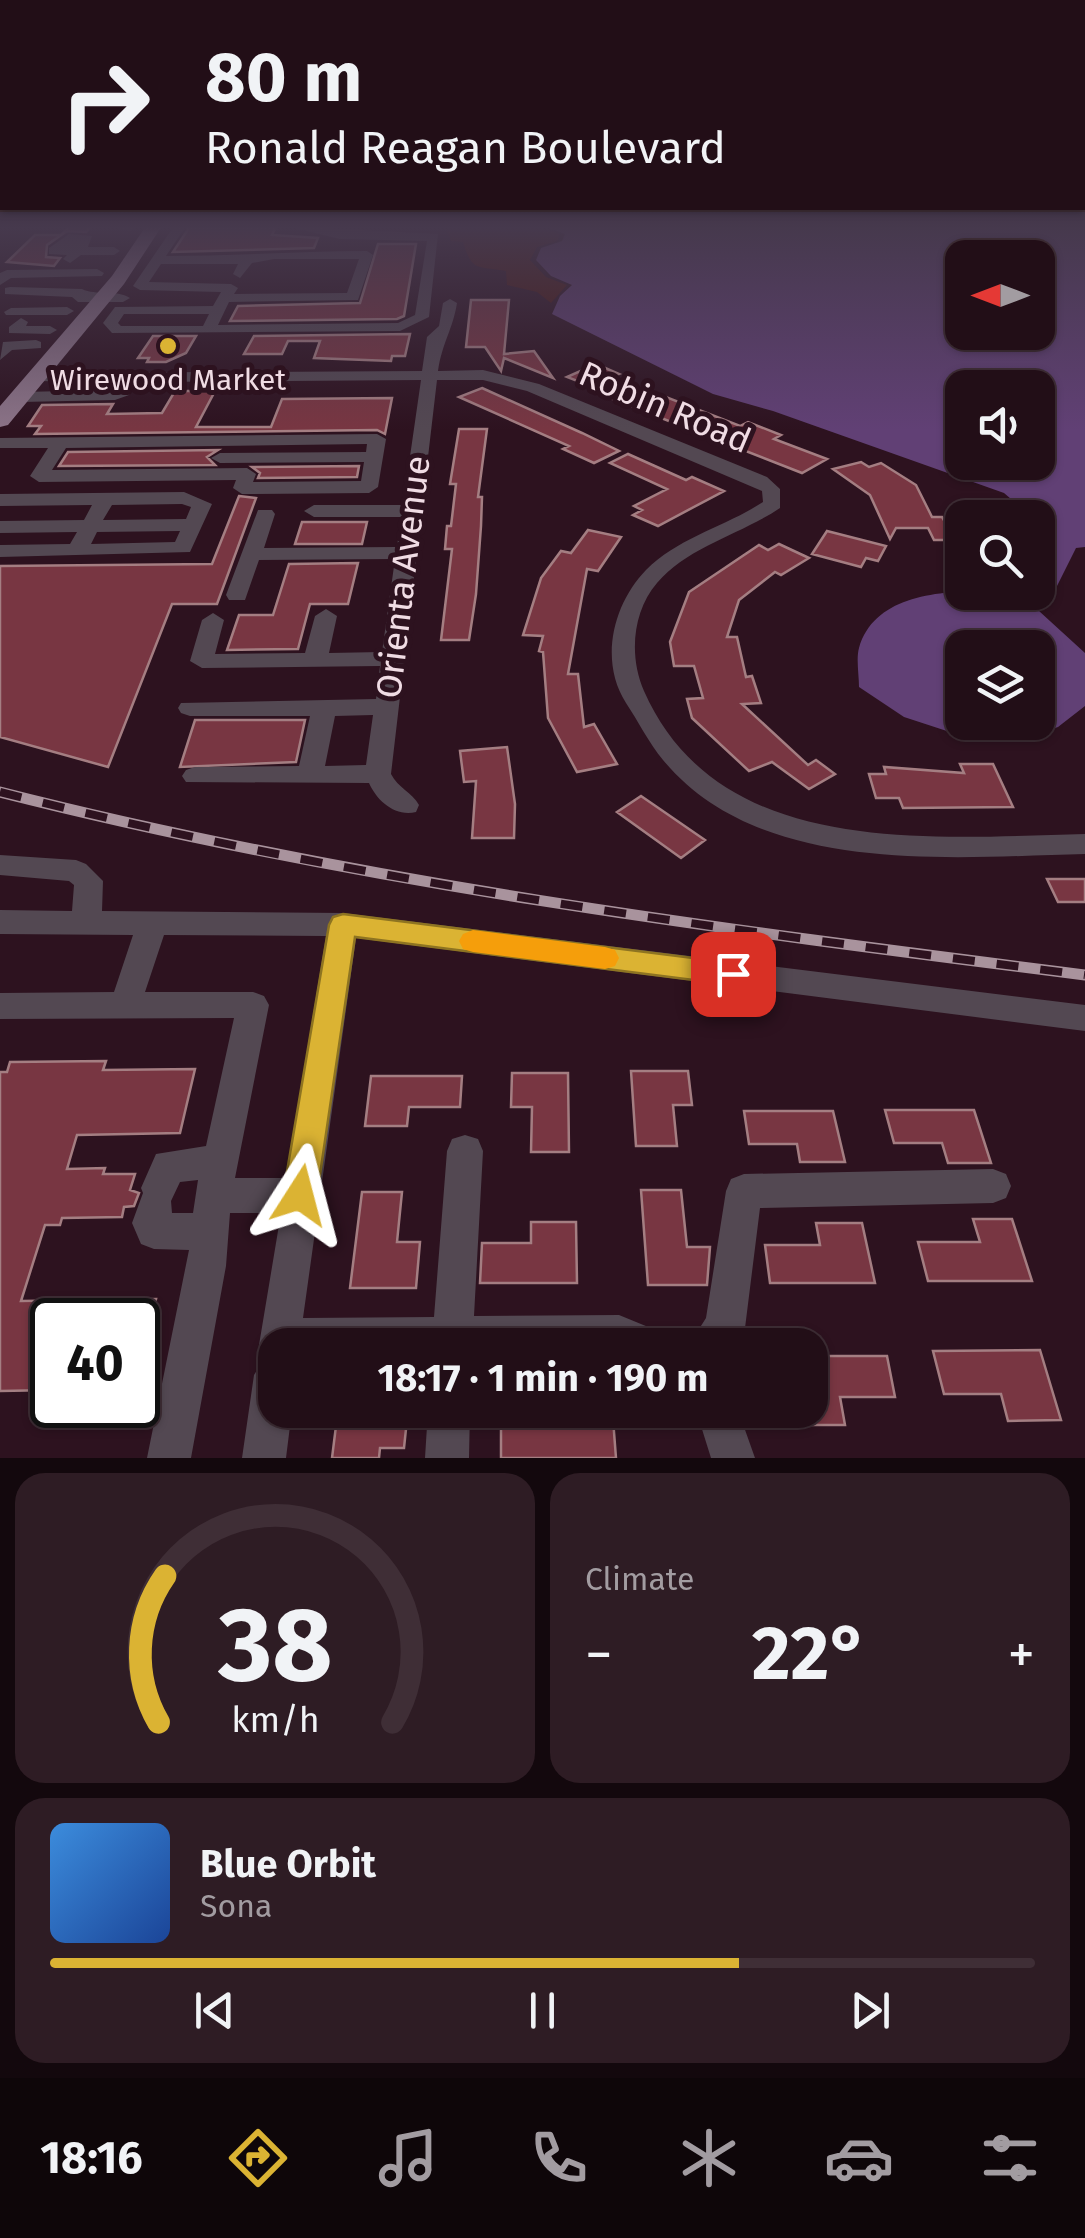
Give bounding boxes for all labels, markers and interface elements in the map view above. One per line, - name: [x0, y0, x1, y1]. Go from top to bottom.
- text: 80 m: [205, 36, 362, 120]
- icon: right: [40, 40, 170, 170]
- text: Ronald Reagan Boulevard: [205, 121, 726, 175]
- north arrow: [945, 240, 1055, 350]
- map controls: [945, 240, 1055, 740]
- marker: Wirewood Market: [157, 335, 179, 357]
- street label: Robin Road: [573, 352, 757, 462]
- place label: Wirewood Market: [50, 362, 286, 398]
- button: sound: [945, 370, 1055, 480]
- street label: Orienta Avenue: [367, 453, 439, 701]
- button: search: [945, 500, 1055, 610]
- button: layers: [945, 630, 1055, 740]
- pin: [691, 932, 776, 1017]
- icon: arrive: [706, 947, 761, 1002]
- position arrow: [248, 1143, 352, 1247]
- speed limit sign: 40: [30, 1298, 160, 1428]
- text: 18:17 · 1 min · 190 m: [378, 1355, 708, 1401]
- text: Climate: [585, 1560, 694, 1598]
- text: 38: [217, 1583, 332, 1708]
- text: 22°: [752, 1609, 868, 1699]
- text: −: [585, 1622, 613, 1688]
- text: +: [1008, 1622, 1035, 1688]
- text: km/h: [231, 1699, 319, 1741]
- text: Blue Orbit: [200, 1841, 376, 1887]
- text: Sona: [200, 1887, 272, 1925]
- icon: previous: [187, 1983, 242, 2038]
- icon: pause: [515, 1983, 570, 2038]
- icon: next: [843, 1983, 898, 2038]
- icon: directions: [223, 2123, 293, 2193]
- icon: music: [373, 2123, 443, 2193]
- icon: phone: [524, 2123, 594, 2193]
- icon: climate: [674, 2123, 744, 2193]
- icon: car: [824, 2123, 894, 2193]
- icon: filters: [975, 2123, 1045, 2193]
- text: 18:16: [40, 2131, 143, 2185]

